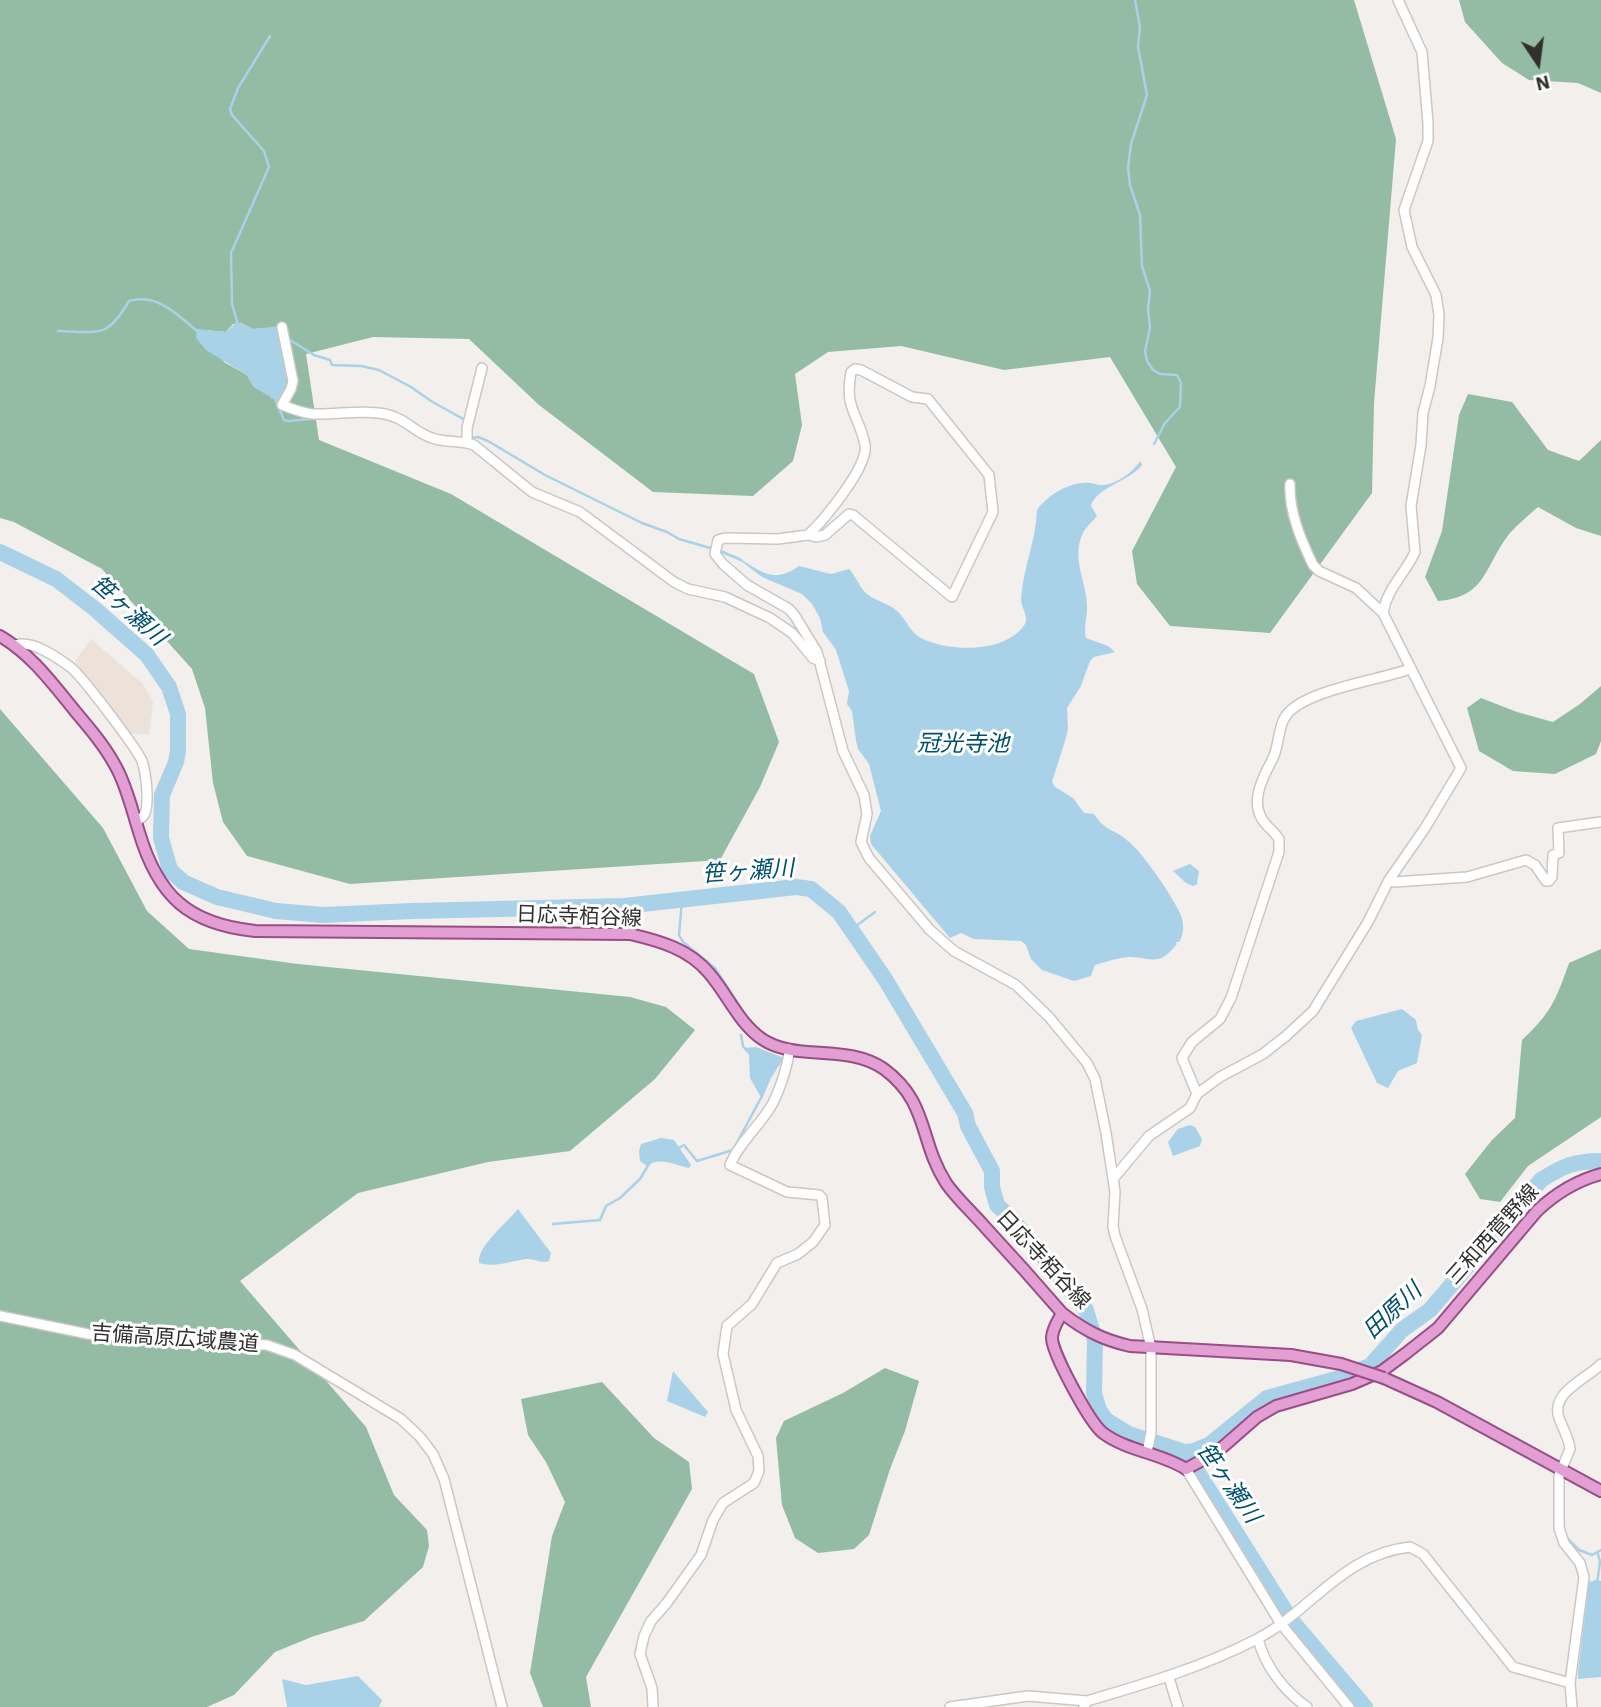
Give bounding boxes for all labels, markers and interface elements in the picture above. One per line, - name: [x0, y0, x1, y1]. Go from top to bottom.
- north arrow: [1503, 28, 1573, 98]
- text: N: [1533, 70, 1552, 97]
- water label: 笹ヶ瀬川: [85, 570, 171, 652]
- water label: 冠光寺池: [917, 730, 1009, 758]
- water label: 笹ヶ瀬川: [701, 855, 795, 889]
- street label: 日応寺栢谷線: [516, 902, 642, 932]
- street label: 三和西菅野線: [1441, 1180, 1545, 1290]
- street label: 日応寺栢谷線: [991, 1205, 1095, 1315]
- water label: 田原川: [1358, 1277, 1428, 1345]
- street label: 吉備高原広域農道: [90, 1321, 260, 1357]
- water label: 笹ヶ瀬川: [1190, 1437, 1266, 1529]

